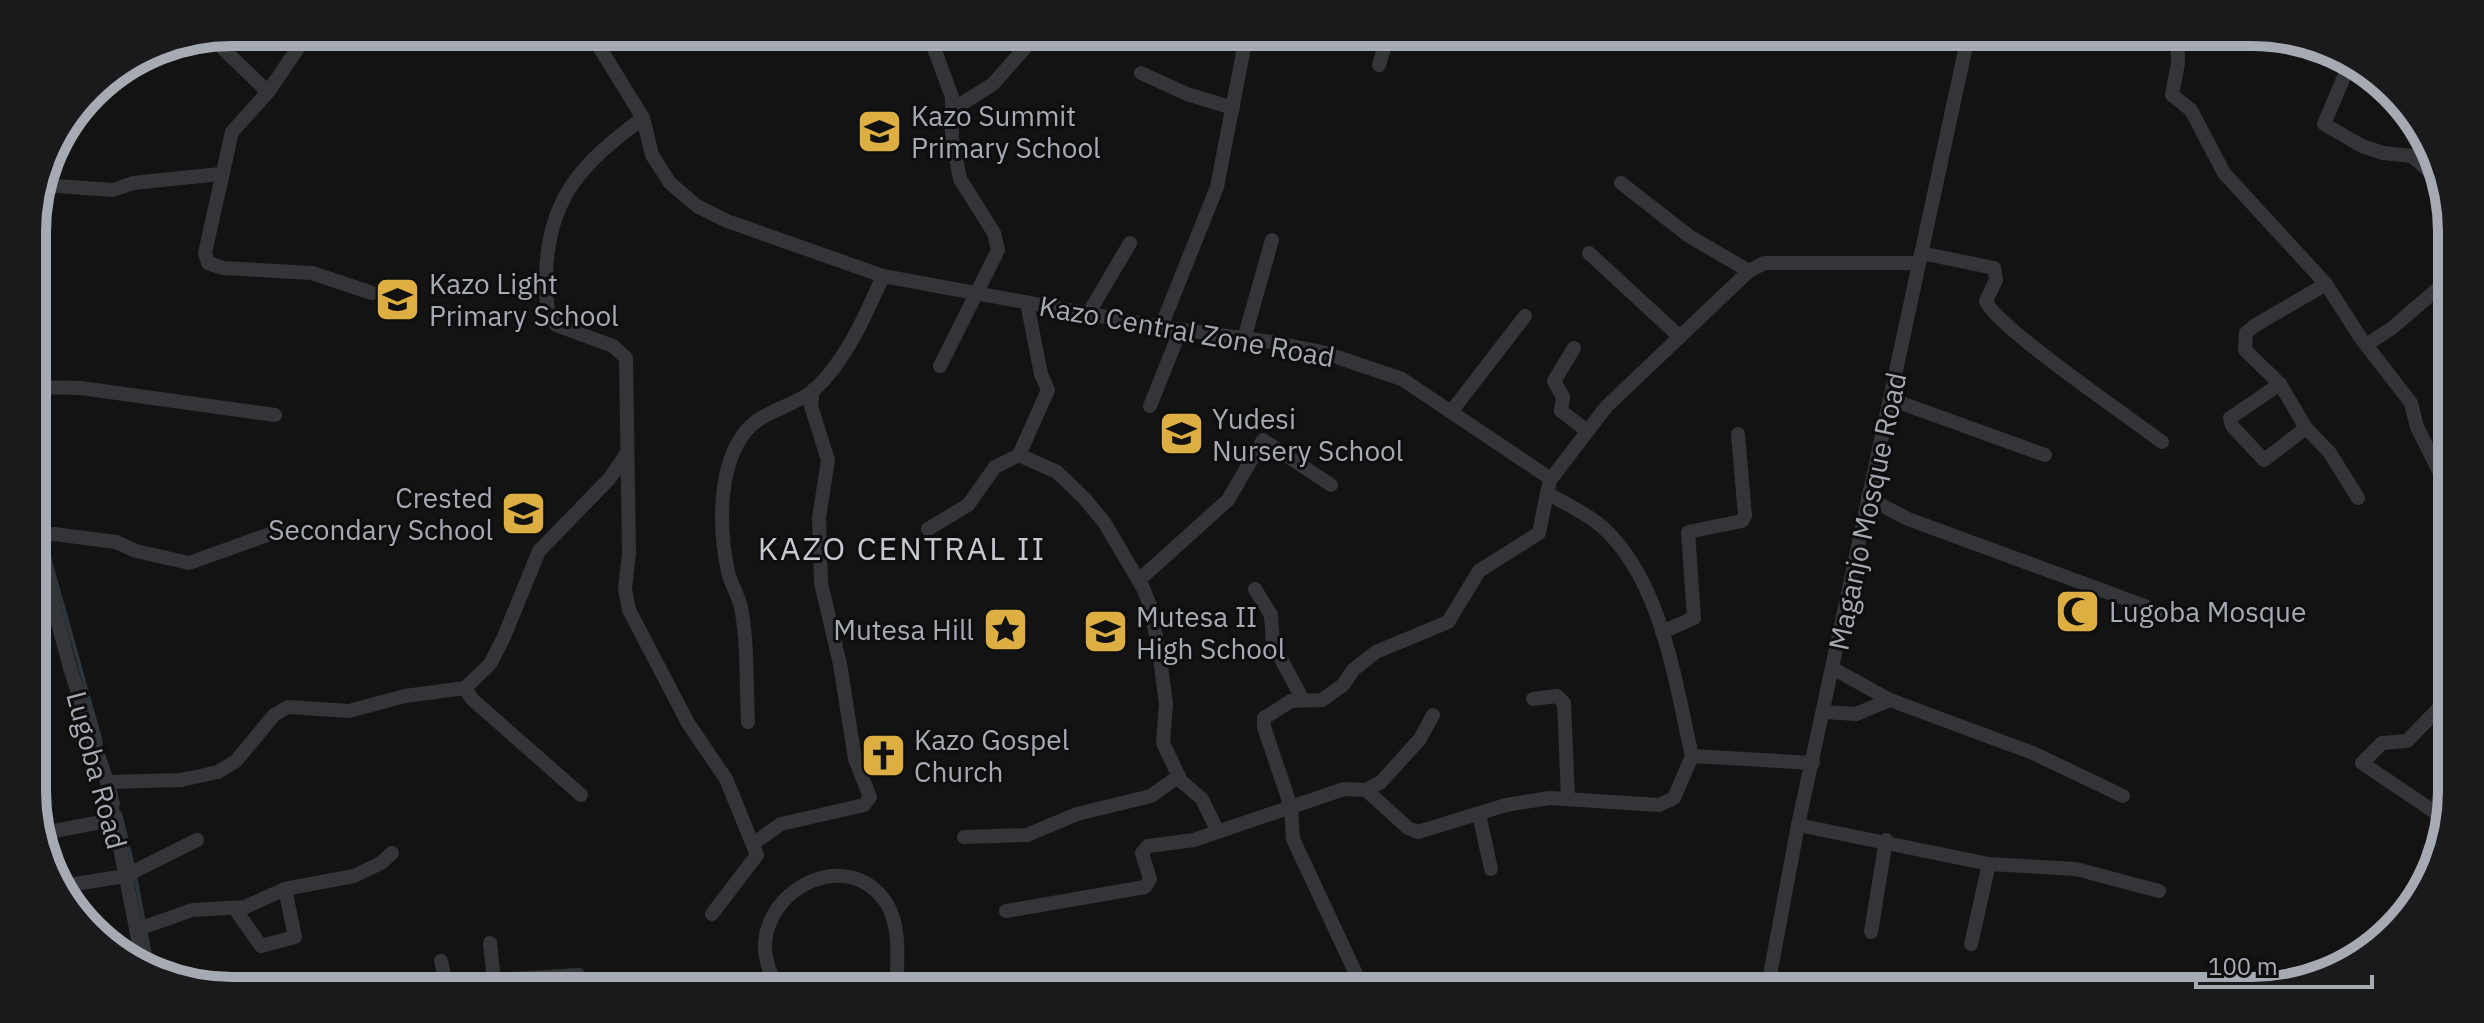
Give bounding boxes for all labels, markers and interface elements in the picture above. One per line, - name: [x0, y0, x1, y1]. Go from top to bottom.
- place label: Kazo Summit Primary School: [911, 97, 1101, 166]
- school or university icon: Kazo Summit Primary School: [856, 107, 904, 155]
- place label: Kazo Light Primary School: [429, 265, 619, 334]
- school or university icon: Kazo Light Primary School: [374, 275, 422, 323]
- street label: Kazo Central Zone Road: [1036, 287, 1338, 375]
- street label: Maganjo Mosque Road: [1819, 369, 1915, 653]
- place label: Yudesi Nursery School: [1212, 400, 1403, 469]
- school or university icon: Yudesi Nursery School: [1157, 410, 1205, 458]
- place label: Crested Secondary School: [268, 479, 493, 548]
- school or university icon: Crested Secondary School: [500, 489, 548, 537]
- district label: KAZO CENTRAL II: [758, 527, 1046, 569]
- mosque icon: Lugoba Mosque: [2054, 587, 2102, 635]
- place label: Lugoba Mosque: [2109, 593, 2306, 630]
- place label: Mutesa II High School: [1136, 598, 1285, 667]
- place icon: Mutesa Hill: [981, 605, 1029, 653]
- school or university icon: Mutesa II High School: [1081, 608, 1129, 656]
- place label: Mutesa Hill: [833, 611, 974, 648]
- street label: Lugoba Road: [58, 687, 136, 853]
- place label: Kazo Gospel Church: [914, 721, 1069, 790]
- church icon: Kazo Gospel Church: [859, 731, 907, 779]
- scale bar: [2196, 939, 2372, 989]
- text: 100 m: [2208, 950, 2278, 982]

